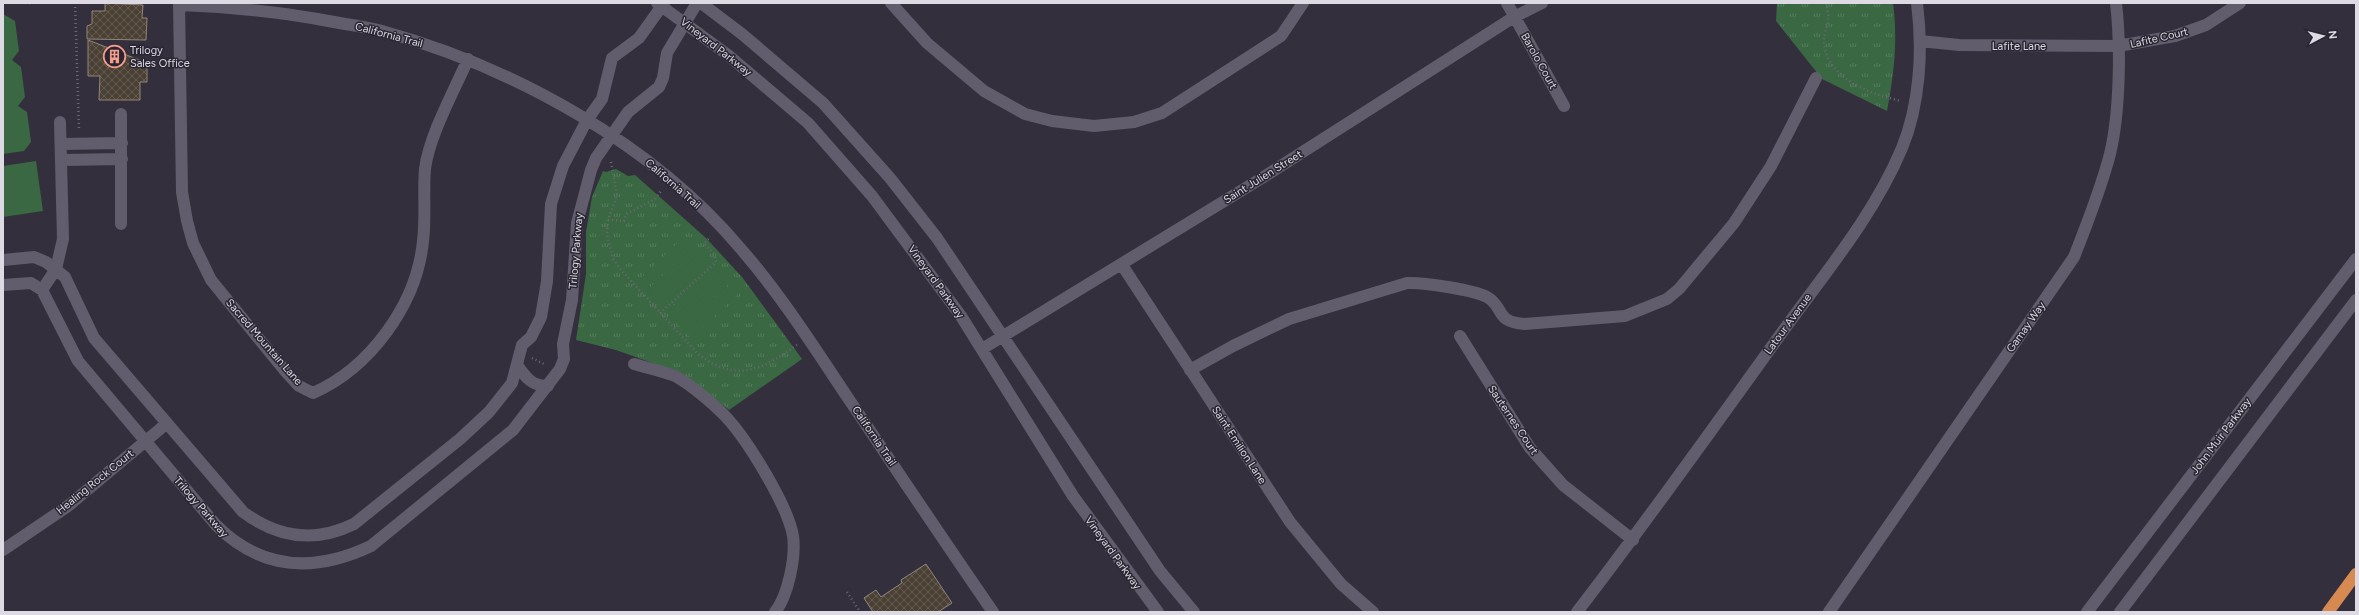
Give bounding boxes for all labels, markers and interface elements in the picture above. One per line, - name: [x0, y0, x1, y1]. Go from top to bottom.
- street label: Vineyard Parkway: [678, 15, 754, 79]
- north arrow: [2303, 16, 2343, 56]
- street label: California Trail: [354, 20, 424, 50]
- street label: Lafite Court: [2129, 25, 2189, 51]
- text: N: [2325, 30, 2339, 40]
- street label: Barolo Court: [1518, 31, 1560, 91]
- street label: Lafite Lane: [1992, 40, 2046, 53]
- building icon: Trilogy Sales Office: [102, 43, 128, 69]
- place label: Trilogy Sales Office: [130, 44, 190, 70]
- street label: Saint Julien Street: [1221, 148, 1305, 206]
- street label: California Trail: [643, 156, 703, 212]
- street label: Trilogy Parkway: [566, 212, 586, 290]
- street label: Vineyard Parkway: [905, 243, 967, 321]
- street label: Latour Avenue: [1762, 291, 1814, 357]
- street label: Sacred Mountain Lane: [223, 296, 305, 388]
- street label: Gamay Way: [2004, 299, 2048, 355]
- street label: Sauternes Court: [1485, 383, 1541, 457]
- street label: John Muir Parkway: [2188, 395, 2254, 477]
- street label: California Trail: [849, 404, 899, 468]
- street label: Saint Emilion Lane: [1209, 404, 1269, 486]
- street label: Healing Rock Court: [54, 447, 136, 517]
- street label: Trilogy Parkway: [171, 474, 231, 540]
- street label: Vineyard Parkway: [1082, 514, 1144, 592]

